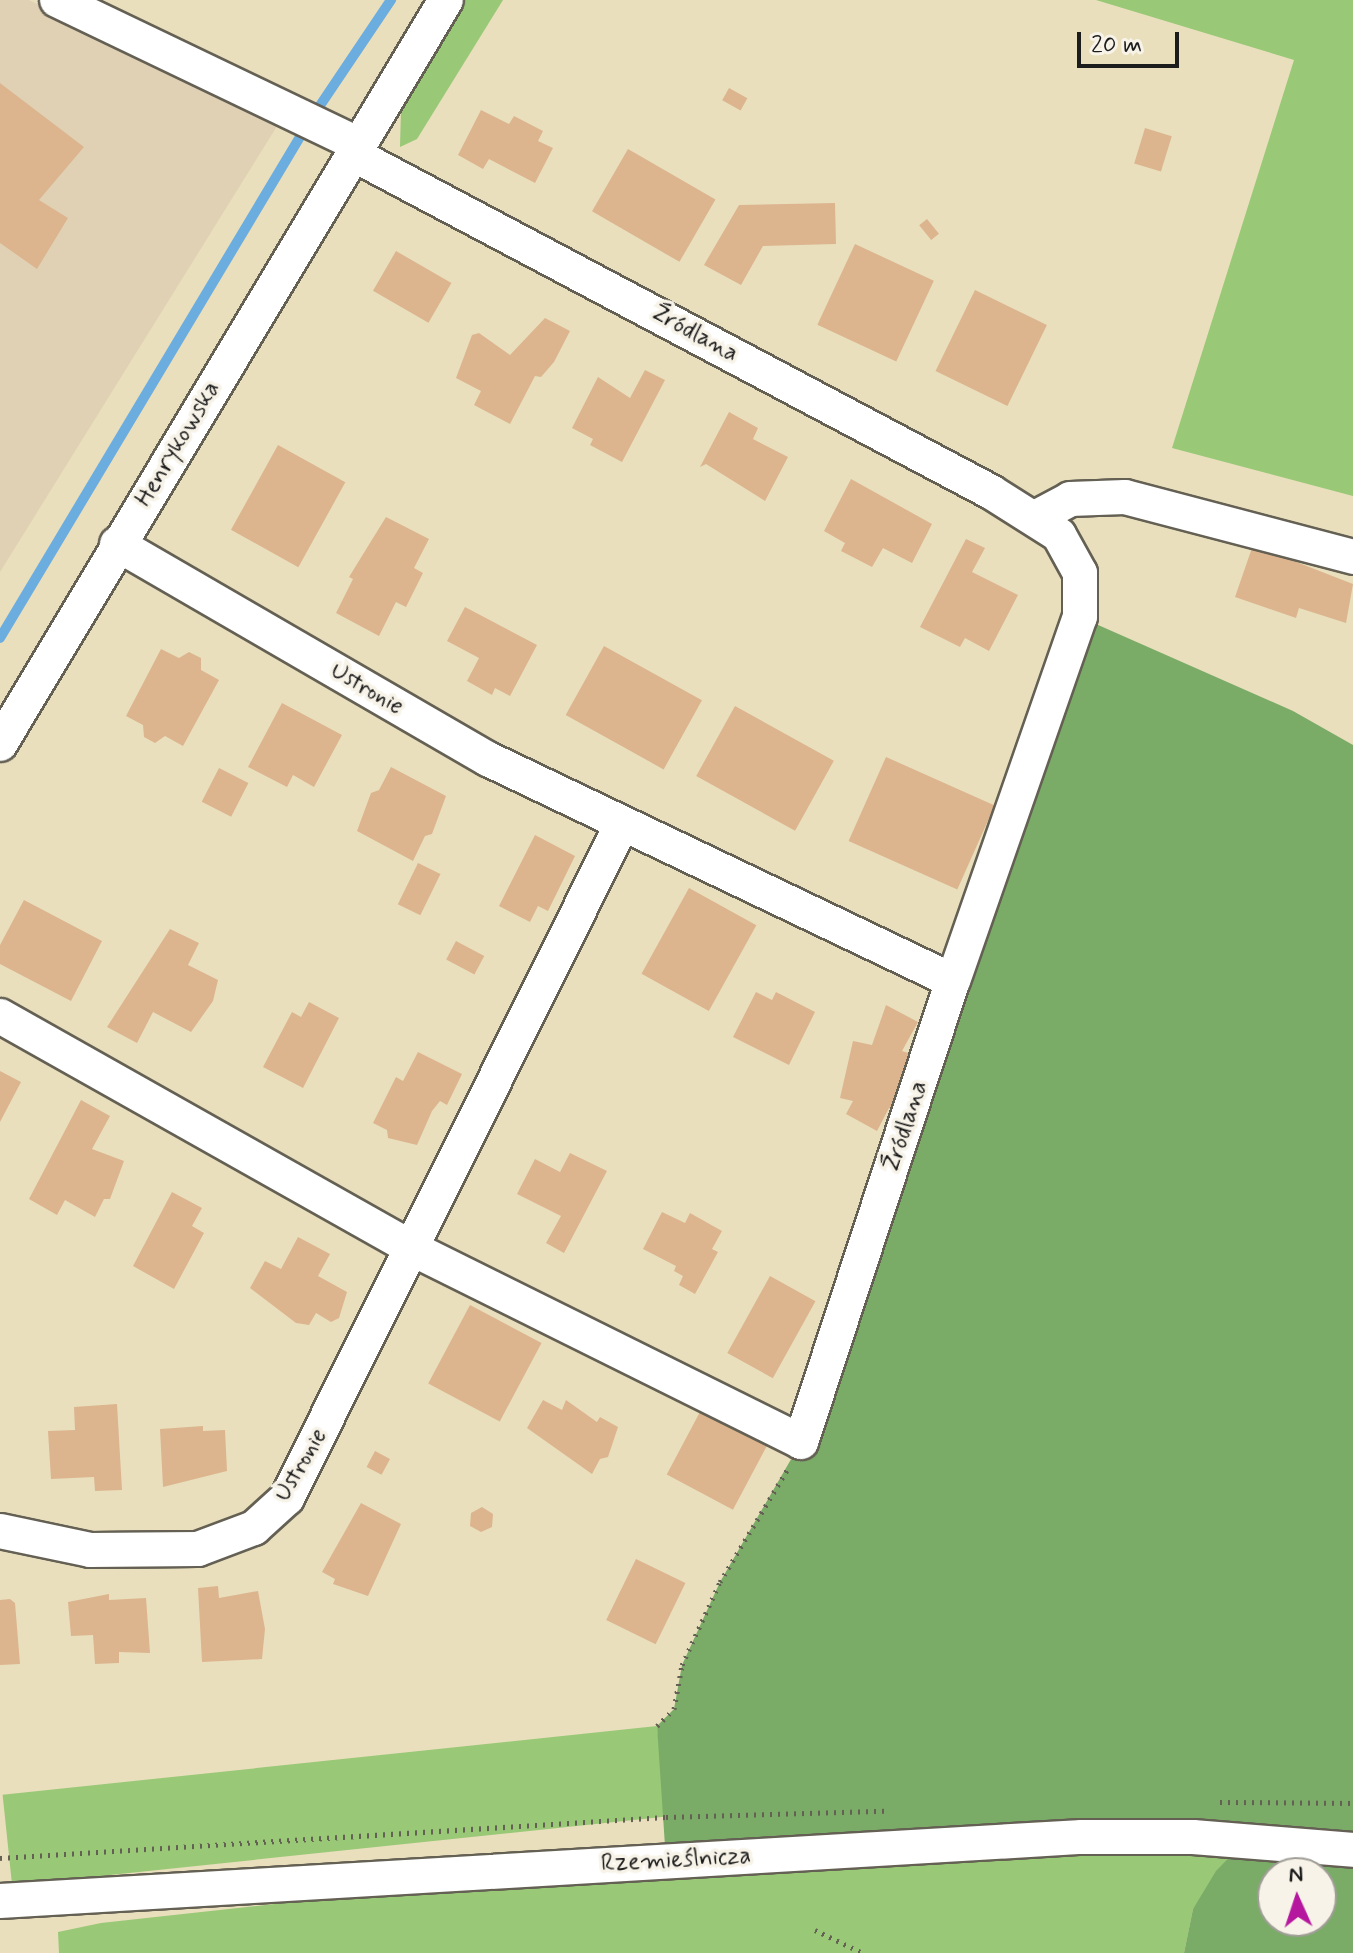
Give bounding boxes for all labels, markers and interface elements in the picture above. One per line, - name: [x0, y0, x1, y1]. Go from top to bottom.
- scale bar: [1081, 16, 1183, 66]
- text: 20 m: [1091, 30, 1142, 61]
- street label: Źródlana: [647, 299, 743, 369]
- street label: Henrykowska: [129, 376, 227, 512]
- street label: Ustronie: [325, 657, 409, 721]
- street label: Źródlana: [878, 1077, 934, 1175]
- street label: Ustronie: [269, 1423, 333, 1507]
- street label: Rzemieślnicza: [600, 1842, 752, 1878]
- north arrow: [1257, 1857, 1337, 1937]
- text: N: [1288, 1861, 1304, 1889]

